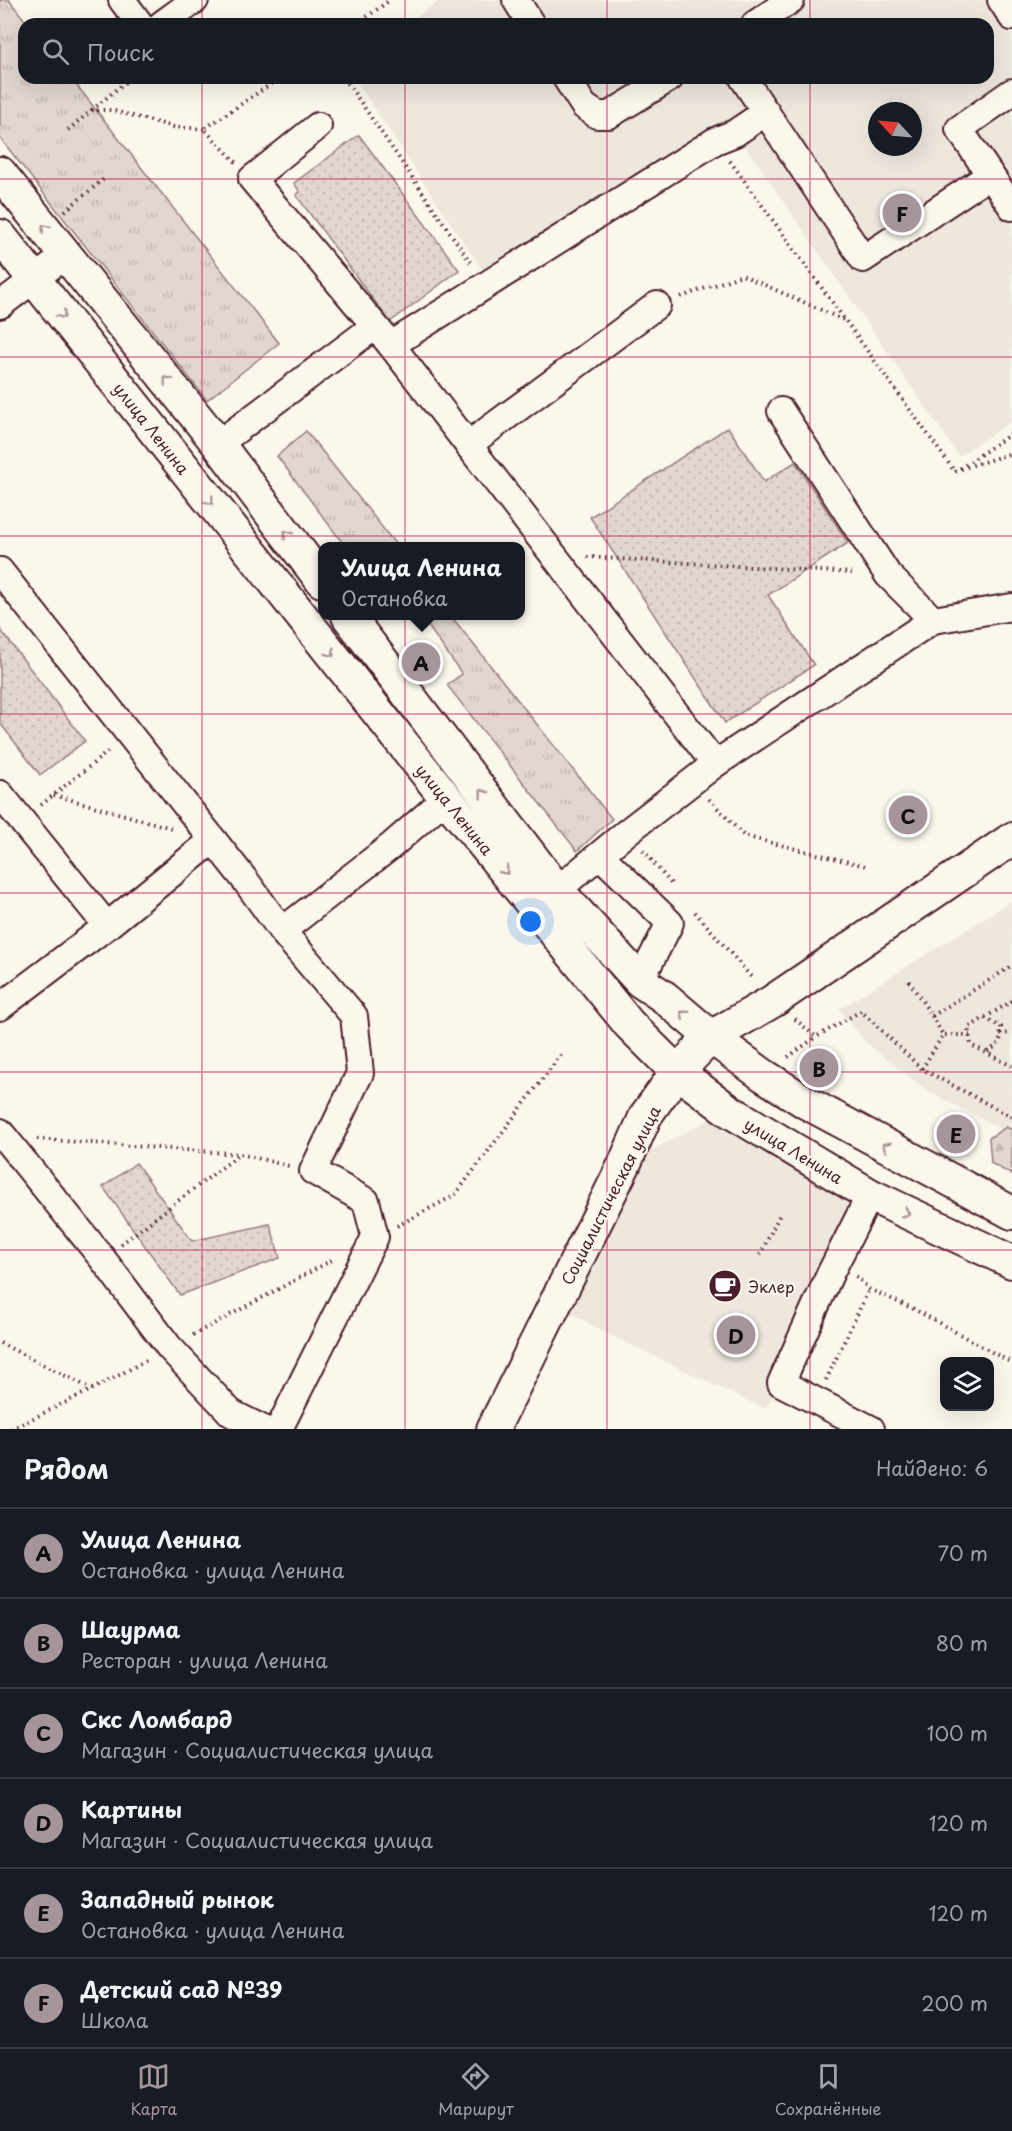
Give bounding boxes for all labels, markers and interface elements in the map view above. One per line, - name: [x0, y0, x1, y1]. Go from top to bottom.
- search box: [18, 18, 994, 84]
- icon: search: [39, 35, 72, 68]
- text: Поиск: [87, 35, 154, 68]
- north arrow: [868, 102, 922, 156]
- pin: F: [882, 190, 922, 236]
- one-way arrow: [41, 224, 52, 235]
- one-way arrow: [55, 308, 66, 319]
- one-way arrow: [163, 376, 174, 387]
- street label: улица Ленина: [108, 377, 196, 479]
- one-way arrow: [202, 494, 213, 505]
- one-way arrow: [283, 530, 294, 541]
- popup: [318, 542, 525, 620]
- text: Улица Ленина: [341, 550, 502, 583]
- text: Остановка: [341, 583, 448, 613]
- pin: A: [402, 640, 440, 684]
- one-way arrow: [324, 647, 335, 658]
- street label: улица Ленина: [411, 758, 499, 860]
- one-way arrow: [479, 788, 490, 799]
- pin: C: [888, 792, 928, 838]
- one-way arrow: [498, 865, 509, 876]
- your location: [516, 907, 545, 936]
- one-way arrow: [680, 1010, 691, 1021]
- pin: B: [800, 1046, 838, 1090]
- street label: Социалистическая улица: [554, 1101, 666, 1289]
- street label: улица Ленина: [740, 1111, 848, 1189]
- pin: E: [936, 1112, 976, 1156]
- one-way arrow: [882, 1142, 893, 1153]
- one-way arrow: [900, 1205, 911, 1217]
- cafe icon: Эклер: [707, 1268, 743, 1304]
- place label: Эклер: [748, 1274, 794, 1298]
- pin: D: [716, 1312, 756, 1358]
- map controls: [940, 1357, 994, 1411]
- button: layers: [940, 1357, 994, 1411]
- text: Рядом: [24, 1449, 109, 1488]
- text: Найдено: 6: [876, 1453, 988, 1483]
- text: Улица Ленина: [81, 1522, 241, 1555]
- text: A: [36, 1538, 51, 1568]
- text: 70 m: [938, 1538, 988, 1568]
- text: Остановка · улица Ленина: [81, 1555, 344, 1585]
- text: Шаурма: [81, 1612, 181, 1645]
- text: B: [37, 1628, 50, 1658]
- text: 80 m: [936, 1628, 988, 1658]
- text: Ресторан · улица Ленина: [81, 1645, 328, 1675]
- text: Скс Ломбард: [81, 1702, 232, 1735]
- text: C: [36, 1718, 51, 1748]
- text: 100 m: [927, 1718, 988, 1748]
- text: Магазин · Социалистическая улица: [81, 1735, 433, 1765]
- text: Картины: [81, 1792, 182, 1825]
- text: D: [36, 1808, 51, 1838]
- text: 120 m: [929, 1808, 988, 1838]
- text: Магазин · Социалистическая улица: [81, 1825, 433, 1855]
- text: Западный рынок: [81, 1882, 274, 1915]
- text: E: [37, 1898, 50, 1928]
- text: 120 m: [929, 1898, 988, 1928]
- text: Остановка · улица Ленина: [81, 1915, 344, 1945]
- text: Детский сад №39: [81, 1972, 282, 2005]
- text: F: [38, 1988, 49, 2018]
- text: 200 m: [921, 1988, 988, 2018]
- text: Школа: [81, 2005, 148, 2035]
- tab: Карта: [130, 2060, 177, 2120]
- tab: Маршрут: [438, 2060, 514, 2120]
- tab: Сохранённые: [775, 2060, 882, 2120]

